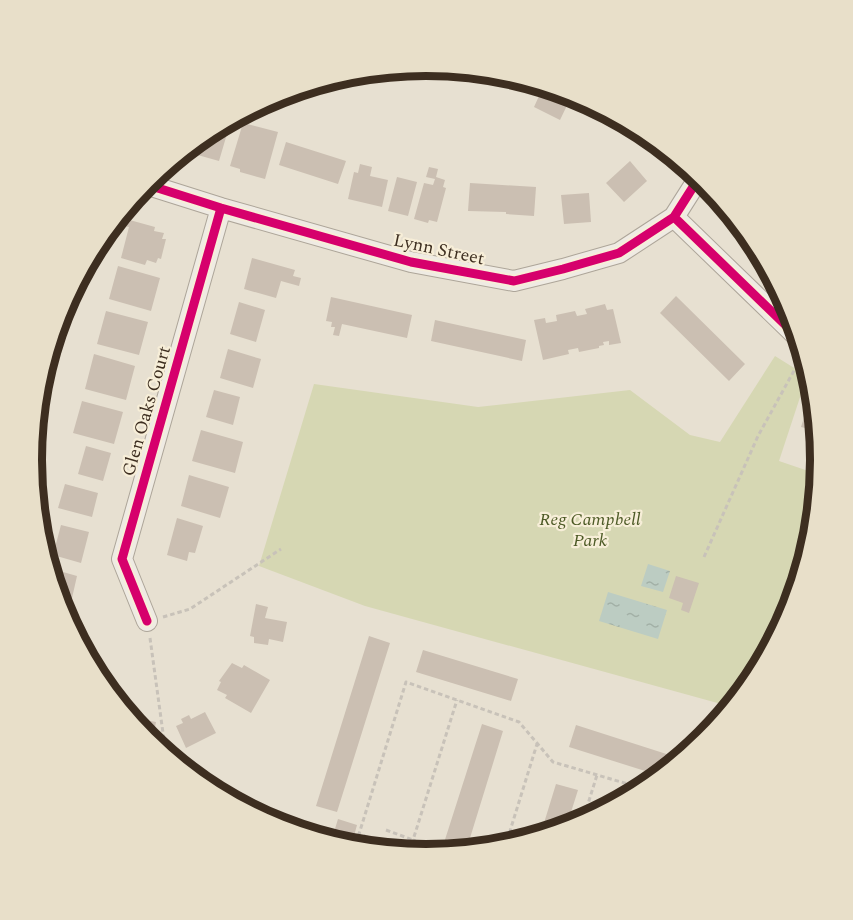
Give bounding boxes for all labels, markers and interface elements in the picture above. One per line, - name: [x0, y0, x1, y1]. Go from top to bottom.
- street label: Lynn Street: [391, 227, 487, 272]
- street label: Glen Oaks Court: [115, 343, 178, 479]
- park label: Reg Campbell Park: [539, 506, 641, 554]

